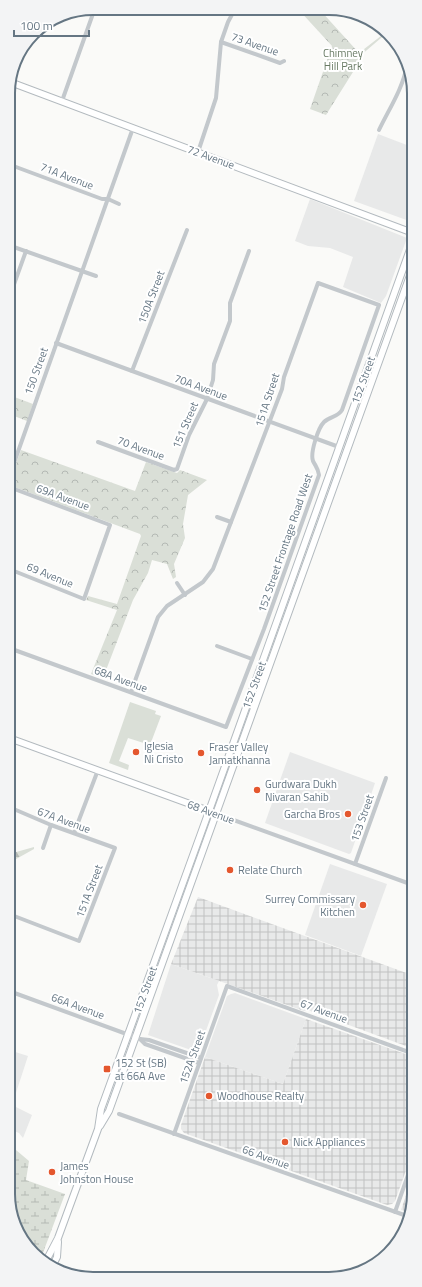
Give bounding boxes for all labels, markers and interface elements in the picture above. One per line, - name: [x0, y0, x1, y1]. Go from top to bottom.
- scale bar: [14, 12, 89, 38]
- text: 100 m: [20, 16, 53, 35]
- street label: 73 Avenue: [229, 28, 281, 60]
- park label: Chimney Hill Park: [323, 45, 364, 74]
- street label: 72 Avenue: [185, 141, 237, 173]
- street label: 71A Avenue: [38, 159, 96, 194]
- street label: 150A Street: [134, 268, 169, 326]
- street label: 150 Street: [20, 345, 52, 397]
- street label: 152 Street: [347, 354, 379, 406]
- street label: 70A Avenue: [172, 370, 230, 404]
- street label: 151A Street: [251, 371, 283, 429]
- street label: 151 Street: [168, 399, 202, 451]
- street label: 70 Avenue: [115, 432, 167, 464]
- street label: 152 Street Frontage Road West: [254, 471, 316, 615]
- street label: 69A Avenue: [34, 480, 92, 514]
- street label: 69 Avenue: [24, 558, 76, 592]
- street label: 152 Street: [238, 659, 270, 711]
- street label: 68A Avenue: [92, 662, 150, 696]
- place label: Iglesia Ni Cristo: [144, 738, 183, 767]
- place label: Fraser Valley Jamatkhanna: [209, 739, 271, 768]
- marker: Iglesia Ni Cristo: [131, 747, 141, 757]
- marker: Fraser Valley Jamatkhanna: [196, 748, 206, 758]
- place label: Gurdwara Dukh Nivaran Sahib: [265, 776, 337, 805]
- marker: Gurdwara Dukh Nivaran Sahib: [252, 785, 262, 795]
- street label: 153 Street: [346, 792, 378, 844]
- street label: 68 Avenue: [185, 796, 237, 828]
- street label: 67A Avenue: [35, 803, 93, 837]
- place label: Garcha Bros: [284, 806, 340, 822]
- marker: Garcha Bros: [343, 809, 353, 819]
- street label: 151A Street: [72, 862, 107, 920]
- place label: Relate Church: [238, 862, 302, 878]
- marker: Relate Church: [225, 865, 235, 875]
- place label: Surrey Commissary Kitchen: [265, 891, 356, 920]
- marker: Surrey Commissary Kitchen: [358, 900, 368, 910]
- street label: 152 Street: [129, 964, 161, 1016]
- street label: 66A Avenue: [49, 989, 107, 1023]
- street label: 67 Avenue: [298, 995, 350, 1027]
- street label: 152A Street: [175, 1028, 209, 1086]
- place label: 152 St (SB) at 66A Ave: [115, 1055, 167, 1084]
- marker: 152 St (SB) at 66A Ave: [102, 1064, 112, 1074]
- place label: Woodhouse Realty: [217, 1088, 305, 1104]
- marker: Woodhouse Realty: [204, 1091, 214, 1101]
- place label: Nick Appliances: [293, 1134, 365, 1150]
- marker: Nick Appliances: [280, 1137, 290, 1147]
- street label: 66 Avenue: [240, 1141, 292, 1173]
- place label: James Johnston House: [60, 1158, 134, 1187]
- marker: James Johnston House: [47, 1167, 57, 1177]

